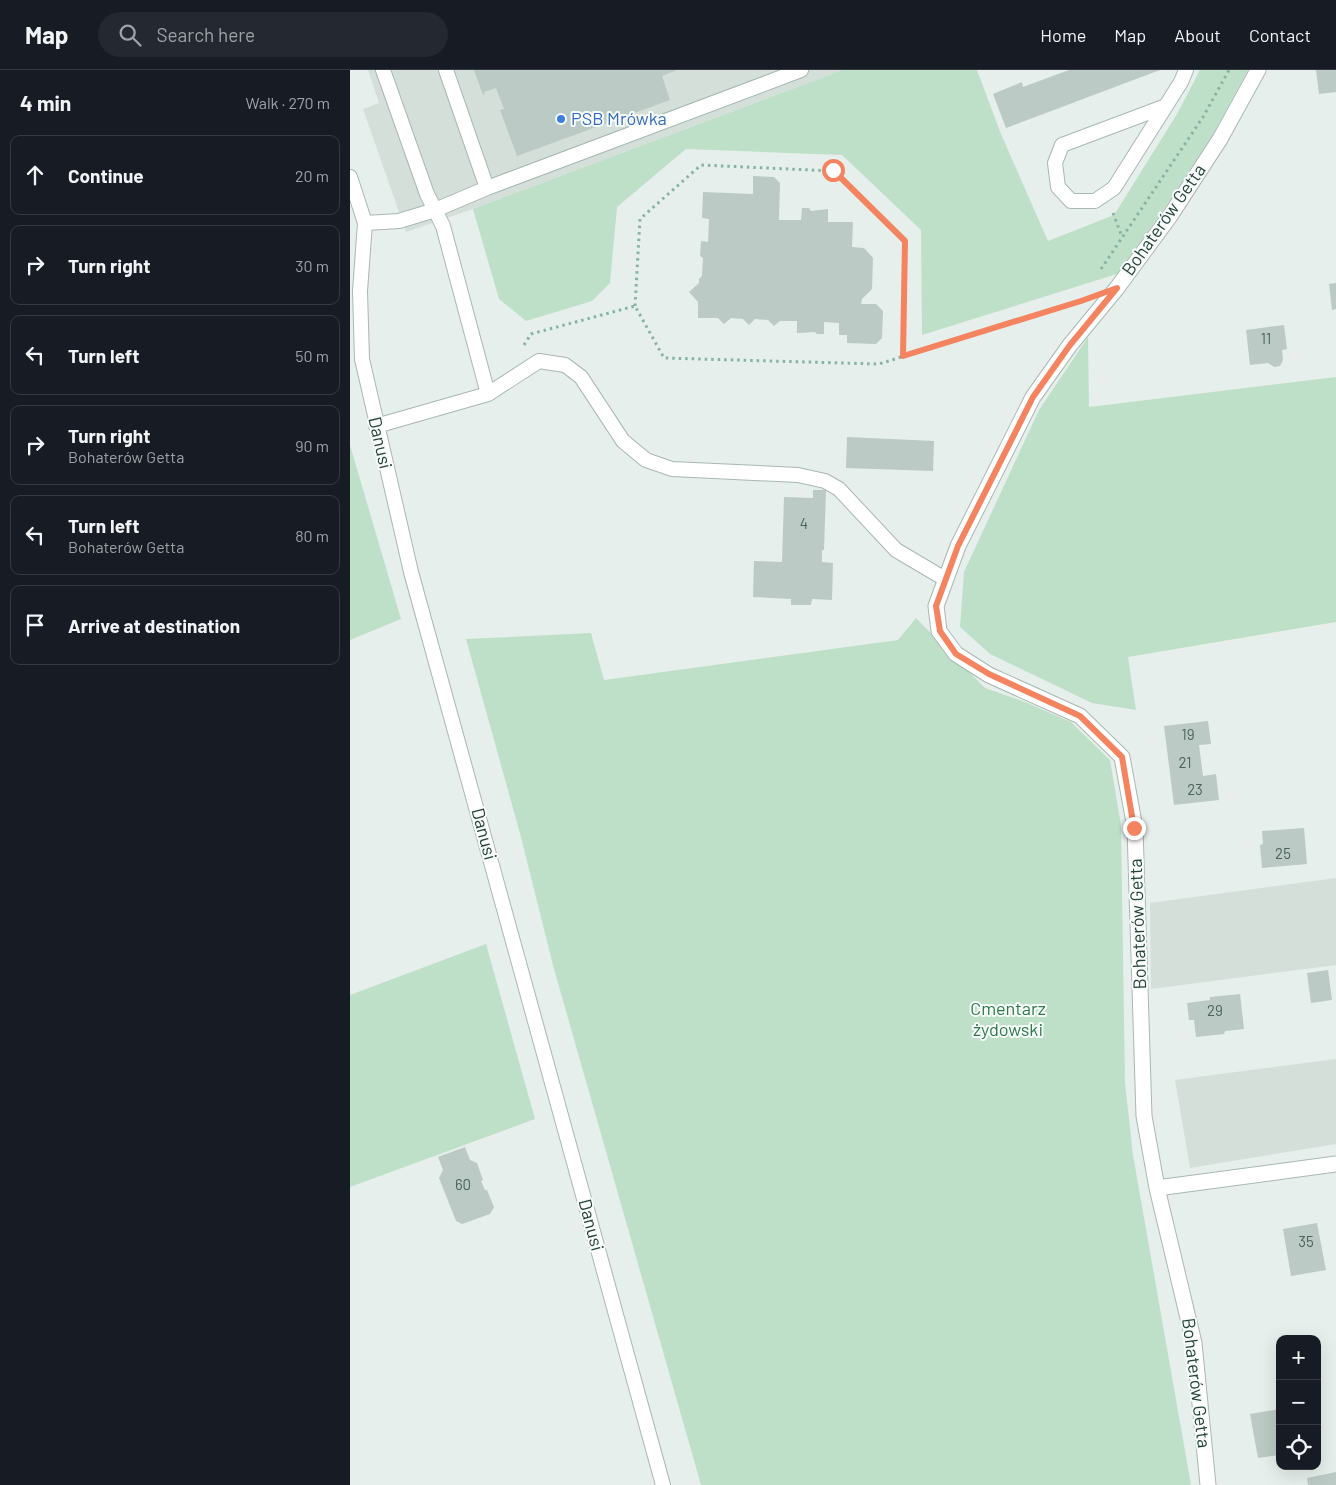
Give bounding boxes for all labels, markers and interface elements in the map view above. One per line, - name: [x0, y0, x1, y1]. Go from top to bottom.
- search box: [98, 12, 448, 57]
- text: Map: [25, 20, 68, 49]
- icon: search: [116, 21, 144, 49]
- text: Search here: [156, 23, 255, 46]
- text: Home: [1040, 24, 1086, 46]
- text: Map: [1114, 24, 1146, 46]
- text: About: [1174, 24, 1221, 46]
- text: Contact: [1249, 24, 1311, 46]
- text: 4 min: [20, 90, 71, 115]
- text: Walk · 270 m: [245, 93, 330, 112]
- place label: PSB Mrówka: [571, 107, 667, 129]
- marker: PSB Mrówka: [555, 113, 567, 125]
- route start: [822, 159, 845, 182]
- street label: Bohaterów Getta: [1117, 159, 1210, 279]
- icon: ahead: [21, 161, 49, 189]
- text: Continue: [68, 164, 144, 187]
- text: 20 m: [295, 166, 329, 185]
- icon: right: [21, 251, 49, 279]
- text: Turn right: [68, 254, 150, 277]
- text: 30 m: [295, 256, 329, 275]
- house number: 11: [1261, 329, 1271, 347]
- icon: left: [21, 341, 49, 369]
- text: Turn left: [68, 344, 139, 367]
- text: 50 m: [295, 346, 329, 365]
- street label: Danusi: [364, 415, 398, 471]
- text: Turn right: [68, 424, 150, 447]
- icon: right: [21, 431, 49, 459]
- text: 90 m: [295, 436, 329, 455]
- text: Bohaterów Getta: [68, 447, 184, 466]
- text: Turn left: [68, 514, 139, 537]
- house number: 4: [800, 514, 808, 532]
- icon: left: [21, 521, 49, 549]
- text: 80 m: [295, 526, 329, 545]
- text: Bohaterów Getta: [68, 537, 184, 556]
- icon: arrive: [21, 611, 49, 639]
- text: Arrive at destination: [68, 614, 240, 637]
- house number: 19: [1181, 725, 1195, 743]
- house number: 21: [1178, 753, 1192, 771]
- house number: 23: [1187, 780, 1203, 798]
- street label: Danusi: [468, 805, 502, 862]
- route end: [1123, 817, 1146, 840]
- house number: 25: [1275, 844, 1291, 862]
- street label: Bohaterów Getta: [1124, 858, 1150, 990]
- park label: Cmentarz żydowski: [970, 997, 1046, 1040]
- house number: 29: [1207, 1001, 1223, 1019]
- house number: 60: [455, 1175, 471, 1193]
- street label: Danusi: [575, 1196, 609, 1253]
- house number: 35: [1298, 1232, 1314, 1250]
- street label: Bohaterów Getta: [1178, 1317, 1216, 1449]
- map controls: [1276, 1335, 1321, 1470]
- button: +: [1276, 1335, 1321, 1380]
- button: −: [1276, 1380, 1321, 1425]
- button: locate: [1276, 1425, 1321, 1470]

